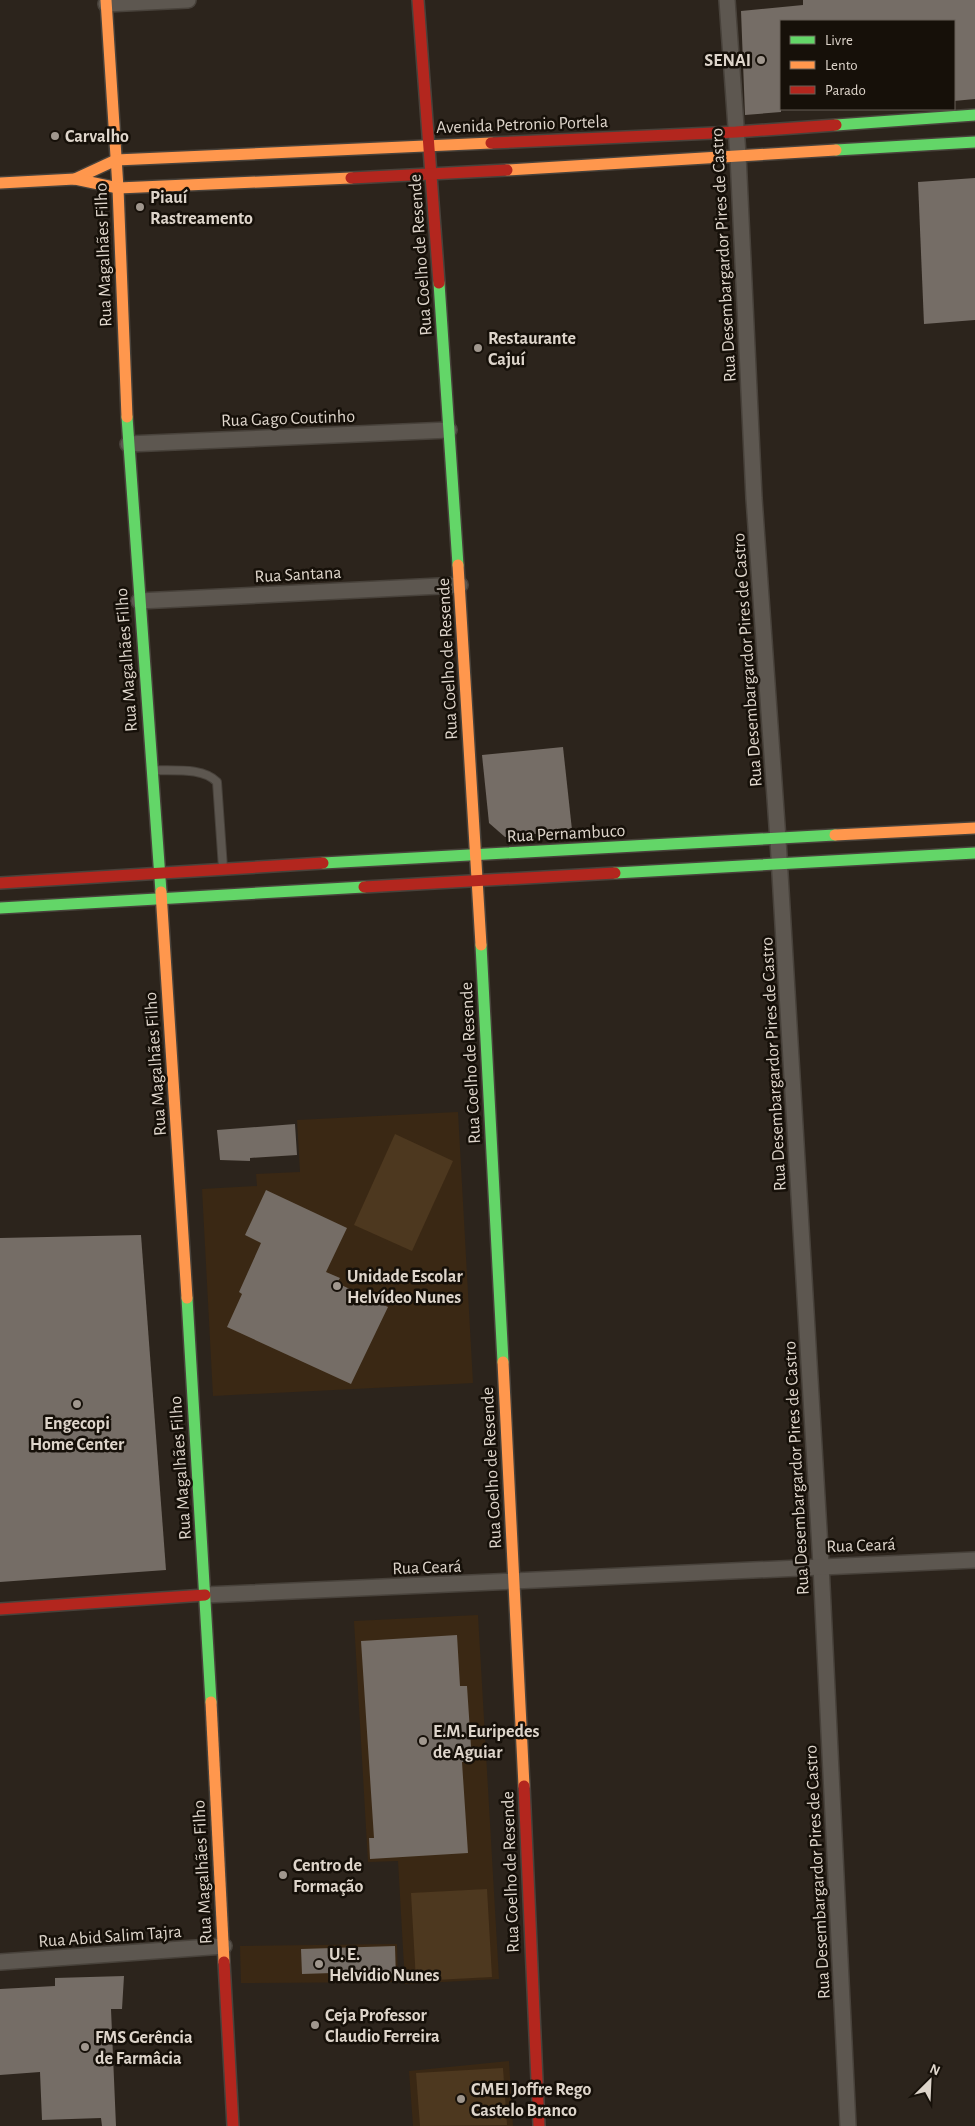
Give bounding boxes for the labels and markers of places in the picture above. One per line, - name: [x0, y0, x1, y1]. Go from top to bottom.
- place label: SENAI: [704, 52, 751, 70]
- marker: SENAI: [755, 54, 767, 66]
- place label: Carvalho: [65, 128, 129, 146]
- marker: Carvalho: [49, 130, 61, 142]
- place label: Piauí Rastreamento: [150, 189, 253, 228]
- marker: Piauí Rastreamento: [134, 201, 146, 213]
- place label: Restaurante Cajuí: [488, 330, 576, 369]
- marker: Restaurante Cajuí: [472, 342, 484, 354]
- place label: Unidade Escolar Helvídeo Nunes: [347, 1268, 463, 1307]
- marker: Unidade Escolar Helvídeo Nunes: [331, 1280, 343, 1292]
- marker: Engecopi Home Center: [71, 1398, 83, 1410]
- place label: Engecopi Home Center: [30, 1415, 125, 1454]
- place label: E.M. Euripedes de Aguiar: [433, 1723, 539, 1762]
- marker: E.M. Euripedes de Aguiar: [417, 1735, 429, 1747]
- place label: Centro de Formação: [293, 1857, 363, 1896]
- marker: Centro de Formação: [277, 1869, 289, 1881]
- place label: U. E. Helvidio Nunes: [329, 1946, 439, 1985]
- marker: U. E. Helvidio Nunes: [313, 1958, 325, 1970]
- place label: Ceja Professor Claudio Ferreira: [325, 2007, 440, 2046]
- marker: Ceja Professor Claudio Ferreira: [309, 2019, 321, 2031]
- place label: FMS Gerência de Farmâcia: [95, 2029, 193, 2068]
- marker: FMS Gerência de Farmâcia: [79, 2041, 91, 2053]
- place label: CMEI Joffre Rego Castelo Branco: [471, 2081, 592, 2120]
- marker: CMEI Joffre Rego Castelo Branco: [455, 2093, 467, 2105]

